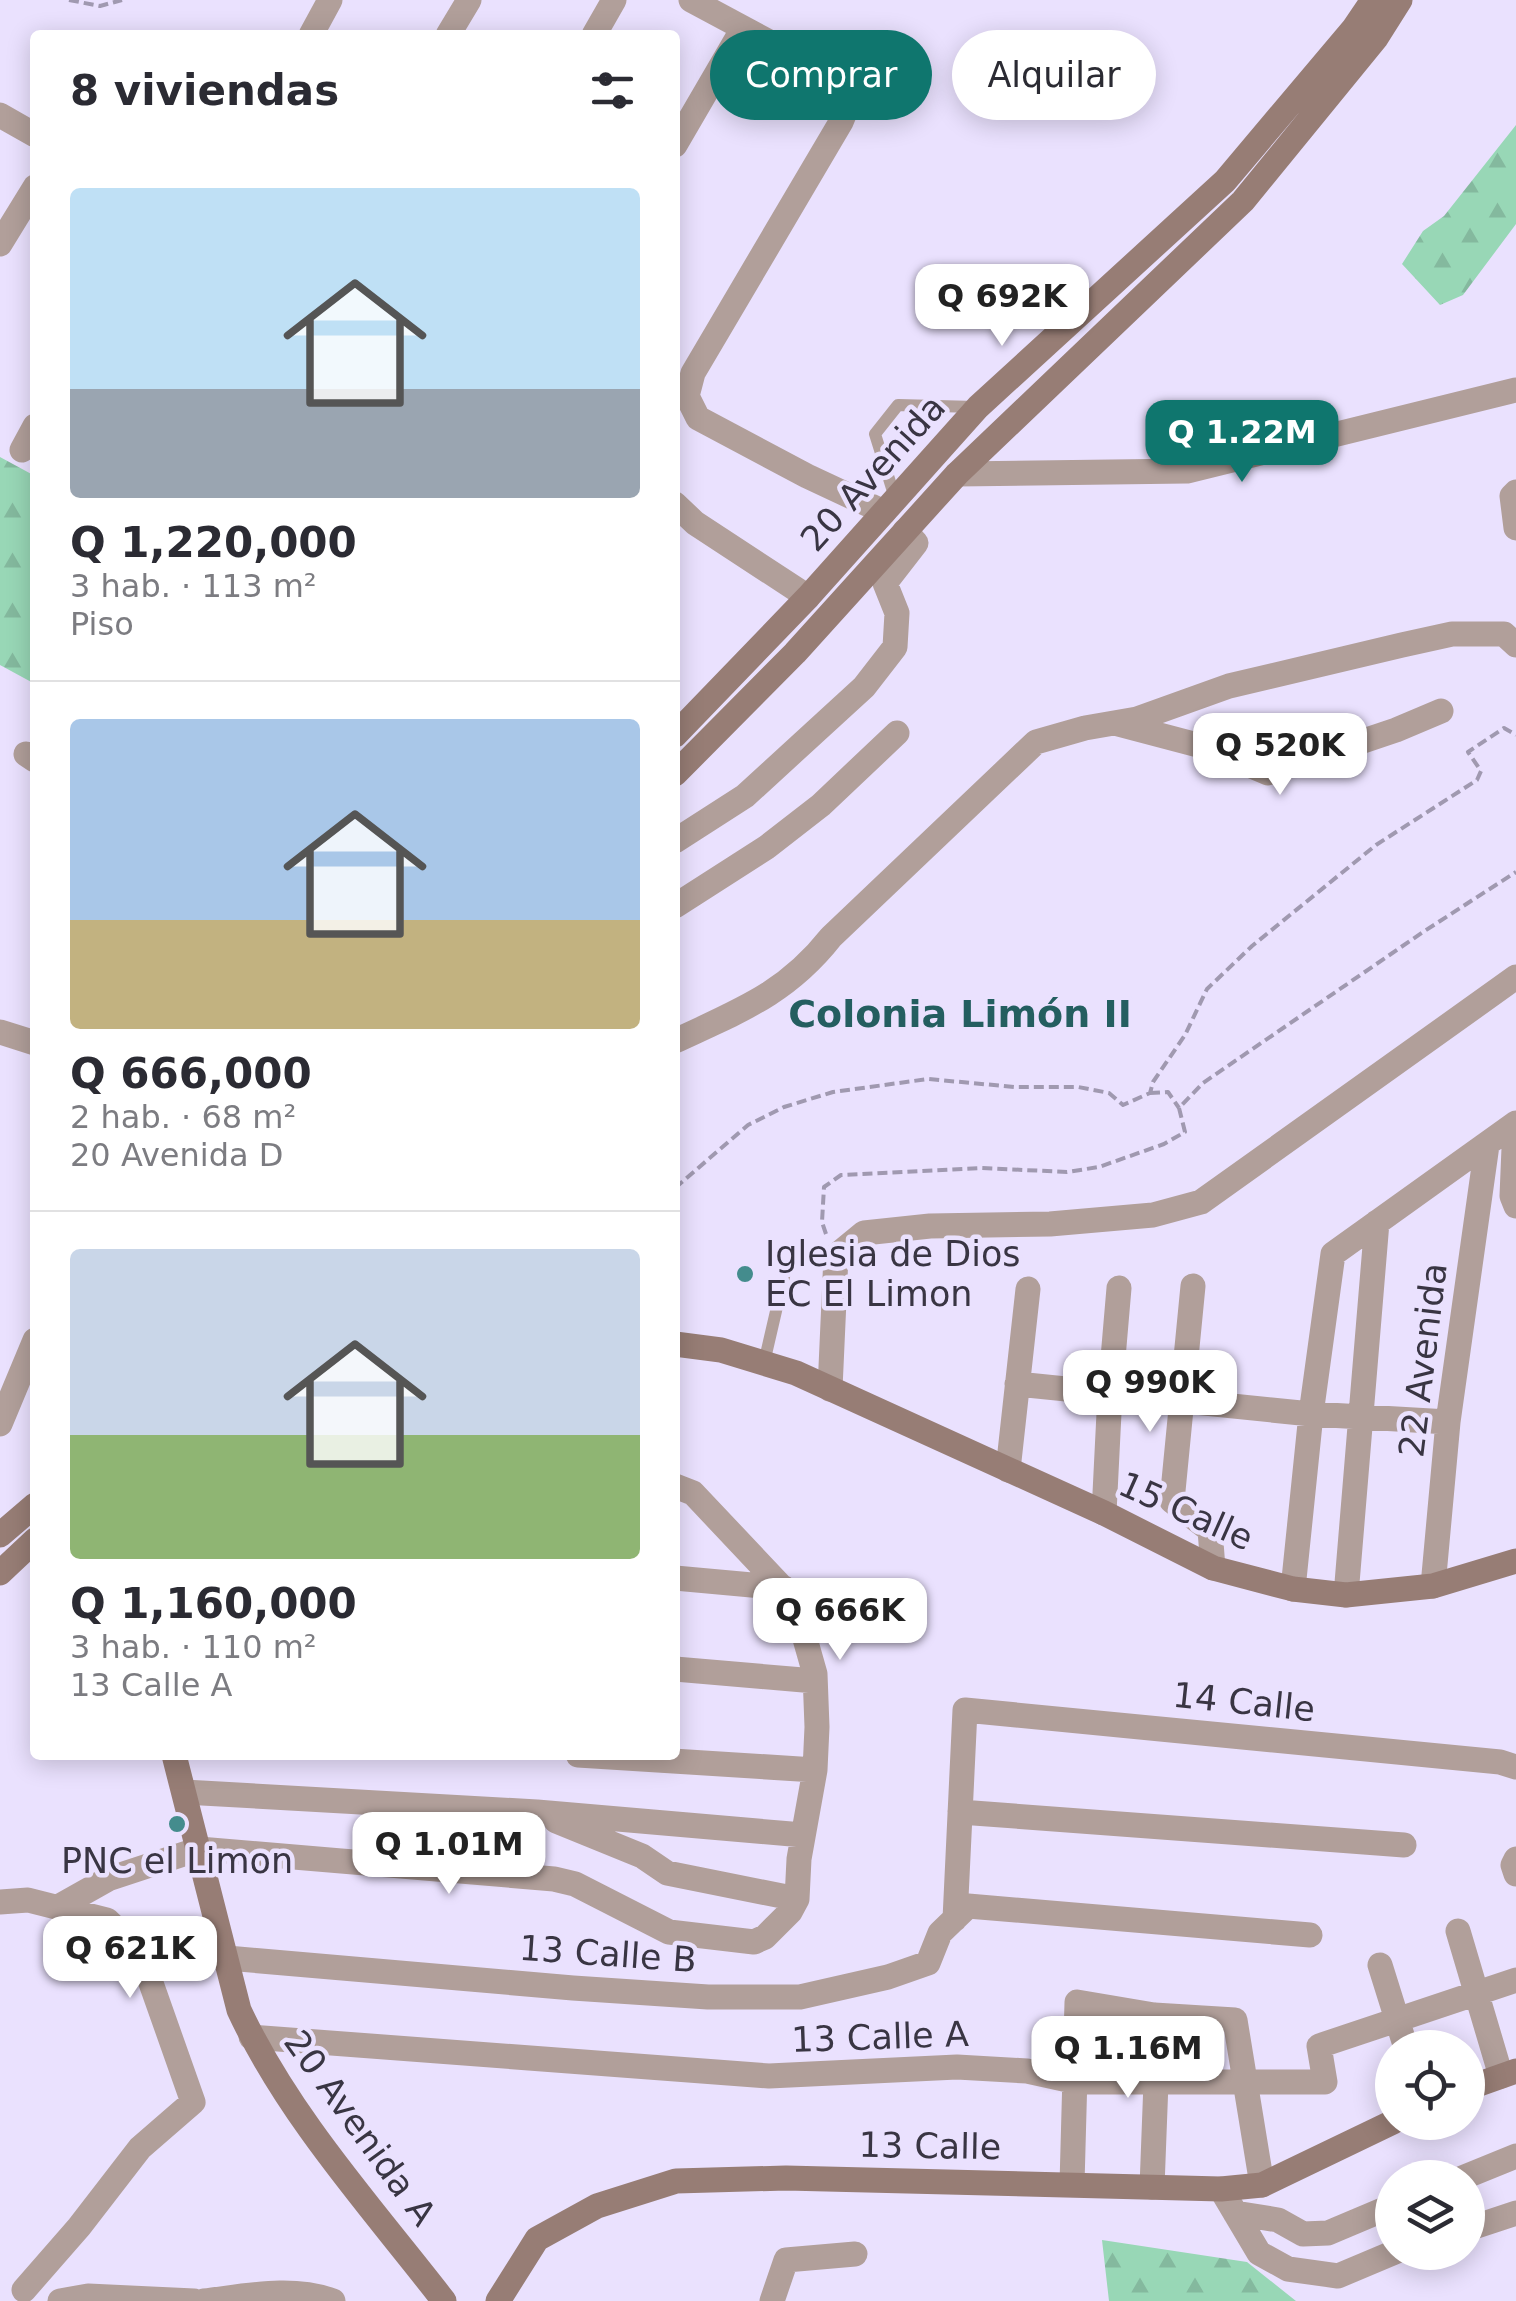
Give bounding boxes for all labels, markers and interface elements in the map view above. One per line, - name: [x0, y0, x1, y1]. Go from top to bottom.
- chip: Comprar: [710, 30, 932, 120]
- chip: Alquilar: [952, 30, 1156, 120]
- icon: filters: [585, 63, 640, 118]
- text: 8 viviendas: [70, 66, 339, 115]
- icon: home: [265, 253, 445, 433]
- pin: Q 692K: [921, 264, 1083, 349]
- text: Q 692K: [937, 277, 1067, 315]
- street label: 20 Avenida: [793, 387, 953, 559]
- pin: Q 1.22M: [1150, 400, 1334, 485]
- text: Q 1.22M: [1167, 413, 1317, 451]
- text: Q 1,220,000: [70, 518, 357, 567]
- text: 3 hab. · 113 m²: [70, 567, 317, 605]
- text: Piso: [70, 605, 134, 643]
- pin: Q 520K: [1199, 713, 1361, 798]
- text: Q 520K: [1215, 726, 1345, 764]
- icon: home: [265, 784, 445, 964]
- district label: Colonia Limón II: [788, 992, 1132, 1036]
- text: Q 666,000: [70, 1049, 312, 1098]
- text: 2 hab. · 68 m²: [70, 1098, 296, 1136]
- text: 20 Avenida D: [70, 1136, 283, 1174]
- place label: Iglesia de Dios EC El Limon: [765, 1234, 1021, 1314]
- street label: 22 Avenida: [1391, 1261, 1455, 1459]
- marker: Iglesia de Dios EC El Limon: [734, 1263, 756, 1285]
- icon: home: [265, 1314, 445, 1494]
- pin: Q 990K: [1069, 1350, 1231, 1435]
- text: Q 990K: [1085, 1363, 1215, 1401]
- street label: 15 Calle: [1113, 1464, 1259, 1558]
- pin: Q 666K: [759, 1578, 921, 1663]
- text: Q 1,160,000: [70, 1579, 357, 1628]
- text: Q 666K: [775, 1591, 905, 1629]
- text: 3 hab. · 110 m²: [70, 1628, 317, 1666]
- text: 13 Calle A: [70, 1666, 232, 1704]
- street label: 14 Calle: [1171, 1675, 1317, 1729]
- pin: Q 1.01M: [357, 1812, 541, 1897]
- marker: PNC el Limon: [166, 1813, 188, 1835]
- text: Q 1.01M: [374, 1825, 524, 1863]
- place label: PNC el Limon: [61, 1841, 293, 1881]
- pin: Q 621K: [49, 1916, 211, 2001]
- street label: 13 Calle B: [518, 1928, 698, 1980]
- text: Q 621K: [65, 1929, 195, 1967]
- street label: 13 Calle A: [791, 2014, 969, 2060]
- pin: Q 1.16M: [1036, 2016, 1220, 2101]
- street label: 20 Avenida A: [276, 2023, 444, 2233]
- text: Q 1.16M: [1053, 2029, 1203, 2067]
- map controls: [1375, 2030, 1485, 2270]
- button: locate: [1375, 2030, 1485, 2140]
- street label: 13 Calle: [858, 2125, 1002, 2167]
- button: layers: [1375, 2160, 1485, 2270]

